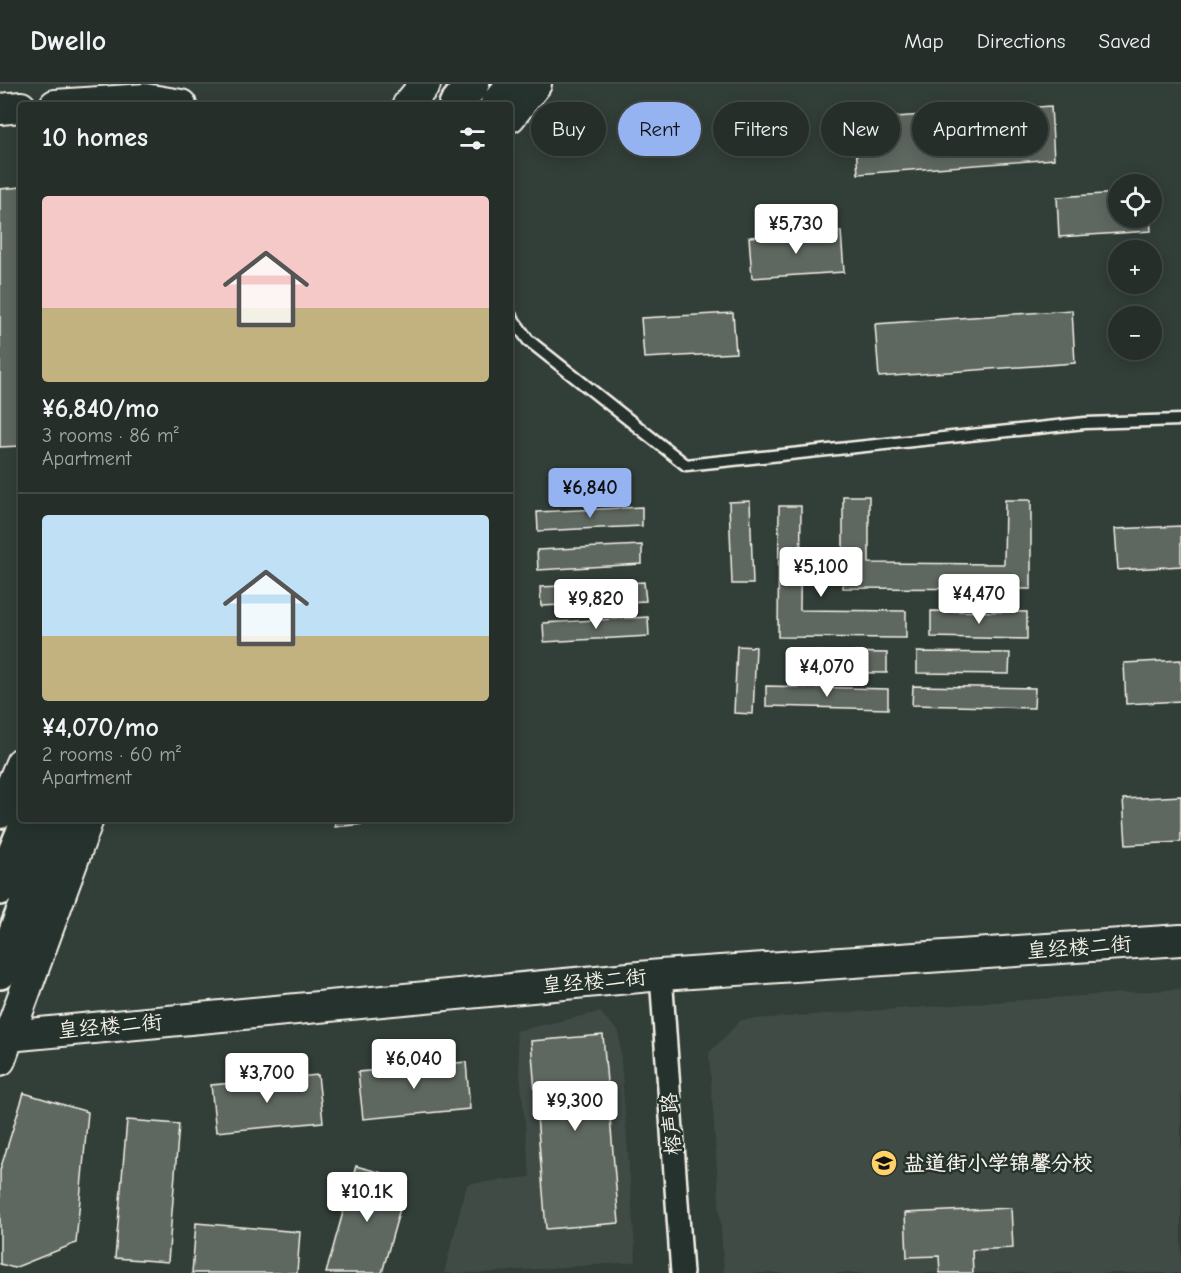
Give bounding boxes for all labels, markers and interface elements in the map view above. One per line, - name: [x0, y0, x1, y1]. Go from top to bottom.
- text: Dwello: [30, 25, 106, 57]
- text: Map: [904, 29, 944, 53]
- text: Directions: [977, 29, 1066, 53]
- text: Saved: [1099, 29, 1151, 53]
- chip: Buy: [531, 102, 606, 156]
- chip: Rent: [618, 102, 701, 156]
- chip: Filters: [713, 102, 809, 156]
- chip: New: [821, 102, 900, 156]
- chip: Apartment: [912, 102, 1048, 156]
- icon: filters: [456, 122, 489, 155]
- text: 10 homes: [42, 123, 148, 153]
- map controls: [1108, 174, 1162, 360]
- button: locate: [1108, 174, 1162, 228]
- pin: ¥5,730: [747, 204, 845, 255]
- text: ¥5,730: [769, 212, 823, 235]
- icon: home: [212, 235, 320, 343]
- button: +: [1108, 240, 1162, 294]
- button: −: [1108, 306, 1162, 360]
- text: ¥6,840/mo: [42, 394, 159, 424]
- text: 3 rooms · 86 m²: [42, 424, 179, 447]
- text: Apartment: [42, 447, 132, 470]
- pin: ¥6,840: [541, 468, 639, 519]
- text: ¥6,840: [562, 476, 618, 499]
- pin: ¥5,100: [772, 547, 870, 598]
- icon: home: [212, 554, 320, 662]
- text: ¥5,100: [793, 555, 849, 578]
- pin: ¥4,470: [930, 574, 1028, 625]
- pin: ¥9,820: [547, 579, 645, 630]
- text: ¥4,470: [953, 582, 1005, 605]
- text: ¥9,820: [568, 587, 624, 610]
- pin: ¥4,070: [778, 647, 876, 698]
- text: ¥4,070: [800, 655, 854, 678]
- text: ¥4,070/mo: [42, 713, 159, 743]
- text: 2 rooms · 60 m²: [42, 743, 181, 766]
- text: Apartment: [42, 766, 132, 789]
- street label: 皇经楼二街: [1026, 931, 1132, 963]
- street label: 皇经楼二街: [541, 964, 647, 998]
- street label: 皇经楼二街: [57, 1009, 163, 1043]
- pin: ¥6,040: [365, 1039, 463, 1090]
- text: ¥6,040: [386, 1047, 442, 1070]
- pin: ¥3,700: [218, 1053, 316, 1104]
- text: ¥3,700: [239, 1061, 295, 1084]
- pin: ¥9,300: [526, 1081, 624, 1132]
- text: ¥9,300: [547, 1089, 603, 1112]
- street label: 榕声路: [657, 1092, 685, 1156]
- school or university icon: 盐道街小学锦馨分校: [869, 1148, 899, 1178]
- place label: 盐道街小学锦馨分校: [904, 1151, 1093, 1175]
- pin: ¥10.1K: [318, 1172, 416, 1223]
- text: ¥10.1K: [341, 1180, 393, 1203]

